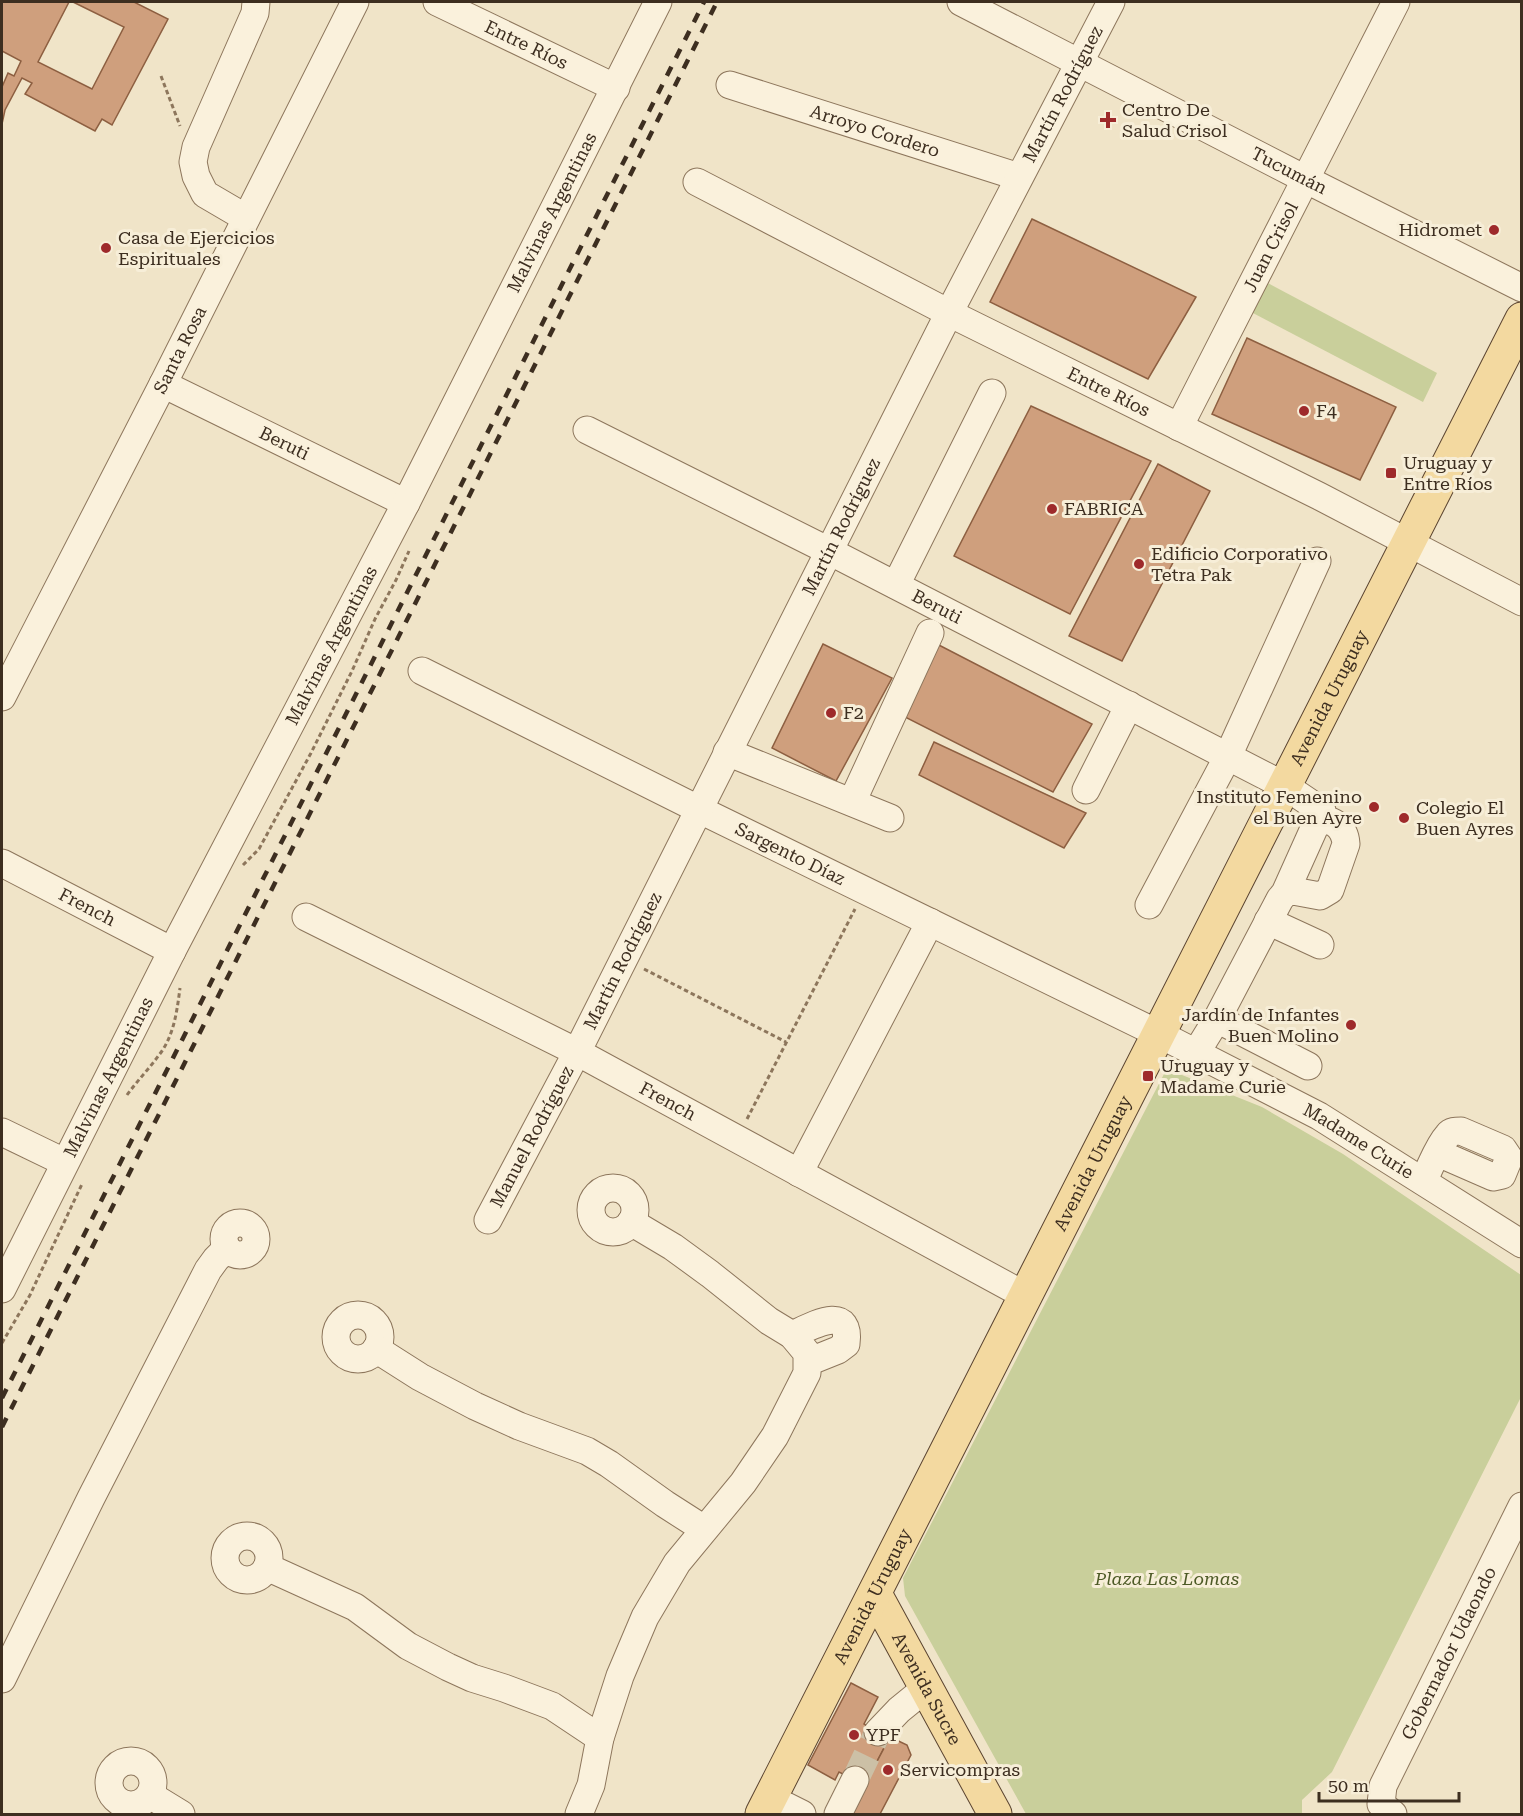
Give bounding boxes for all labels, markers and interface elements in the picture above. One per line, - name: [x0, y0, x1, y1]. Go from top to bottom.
- street label: Entre Ríos: [482, 16, 571, 73]
- street label: Martín Rodríguez: [1018, 22, 1107, 166]
- place label: Centro De Salud Crisol: [1122, 99, 1228, 141]
- street label: Arroyo Cordero: [808, 100, 942, 161]
- marker: Centro De Salud Crisol: [1099, 111, 1117, 129]
- street label: Malvinas Argentinas: [503, 129, 601, 296]
- street label: Tucumán: [1248, 142, 1331, 199]
- street label: Juan Crisol: [1239, 198, 1302, 295]
- place label: Hidromet: [1398, 219, 1482, 240]
- marker: Hidromet: [1487, 223, 1501, 237]
- place label: Casa de Ejercicios Espirituales: [118, 227, 275, 269]
- marker: Casa de Ejercicios Espirituales: [99, 241, 113, 255]
- street label: Santa Rosa: [149, 302, 210, 397]
- street label: Entre Ríos: [1064, 362, 1154, 421]
- place label: F4: [1316, 400, 1337, 421]
- marker: F4: [1297, 404, 1311, 418]
- street label: Beruti: [256, 422, 313, 464]
- place label: Uruguay y Entre Ríos: [1403, 452, 1493, 494]
- street label: Martín Rodríguez: [798, 454, 884, 599]
- marker: Uruguay y Entre Ríos: [1384, 466, 1398, 480]
- place label: FABRICA: [1064, 498, 1144, 519]
- marker: FABRICA: [1045, 502, 1059, 516]
- place label: Edificio Corporativo Tetra Pak: [1151, 543, 1328, 585]
- marker: Edificio Corporativo Tetra Pak: [1132, 557, 1146, 571]
- street label: Malvinas Argentinas: [281, 562, 381, 728]
- street label: Beruti: [909, 585, 966, 628]
- street label: Avenida Uruguay: [1286, 626, 1372, 769]
- place label: F2: [843, 702, 864, 723]
- marker: F2: [824, 706, 838, 720]
- place label: Instituto Femenino el Buen Ayre: [1196, 786, 1362, 828]
- place label: Colegio El Buen Ayres: [1416, 797, 1513, 839]
- marker: Instituto Femenino el Buen Ayre: [1367, 800, 1381, 814]
- marker: Colegio El Buen Ayres: [1397, 811, 1411, 825]
- street label: Sargento Díaz: [732, 818, 849, 889]
- street label: French: [56, 883, 120, 930]
- street label: Martín Rodríguez: [579, 888, 666, 1033]
- street label: Malvinas Argentinas: [59, 994, 157, 1161]
- place label: Jardín de Infantes Buen Molino: [1181, 1004, 1339, 1046]
- marker: Jardín de Infantes Buen Molino: [1344, 1018, 1358, 1032]
- place label: Uruguay y Madame Curie: [1160, 1055, 1286, 1097]
- street label: Manuel Rodríguez: [486, 1062, 578, 1211]
- marker: Uruguay y Madame Curie: [1141, 1069, 1155, 1083]
- street label: French: [636, 1077, 700, 1125]
- street label: Avenida Uruguay: [1049, 1091, 1136, 1234]
- street label: Madame Curie: [1300, 1099, 1418, 1183]
- street label: Avenida Uruguay: [829, 1525, 915, 1668]
- street label: Gobernador Udaondo: [1397, 1563, 1500, 1743]
- park label: Plaza Las Lomas: [1094, 1568, 1239, 1589]
- street label: Avenida Sucre: [888, 1629, 966, 1749]
- place label: YPF: [866, 1724, 901, 1745]
- marker: YPF: [847, 1728, 861, 1742]
- place label: Servicompras: [900, 1759, 1020, 1780]
- marker: Servicompras: [881, 1763, 895, 1777]
- scale bar: [1319, 1765, 1458, 1803]
- text: 50 m: [1328, 1775, 1369, 1796]

